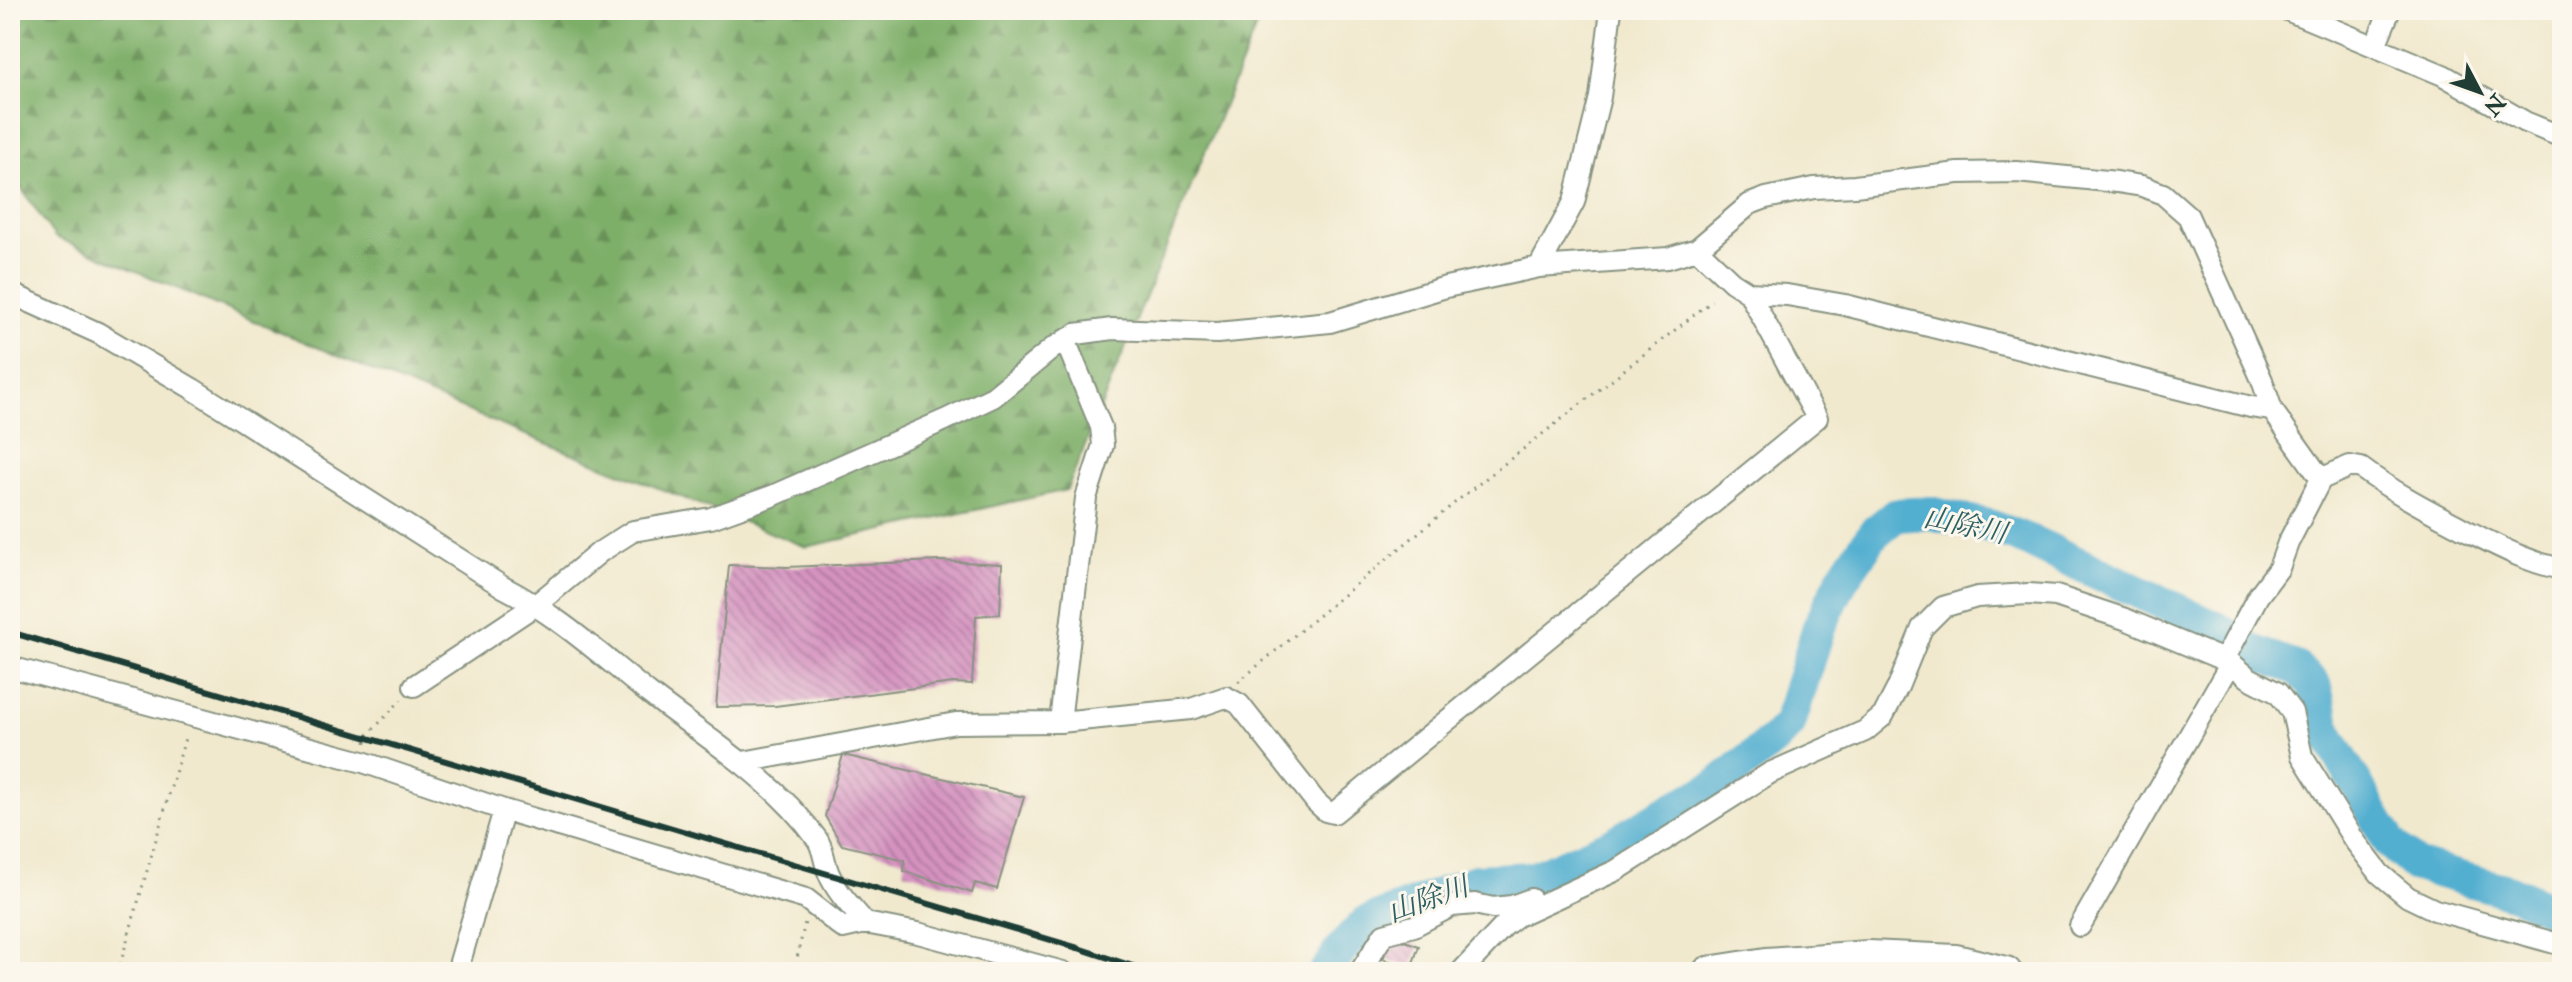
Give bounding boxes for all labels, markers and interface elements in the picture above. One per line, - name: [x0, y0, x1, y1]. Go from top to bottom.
- north arrow: [2440, 52, 2520, 132]
- text: N: [2477, 87, 2512, 121]
- water label: 山除川: [1920, 500, 2013, 552]
- water label: 山除川: [1383, 868, 1476, 931]

